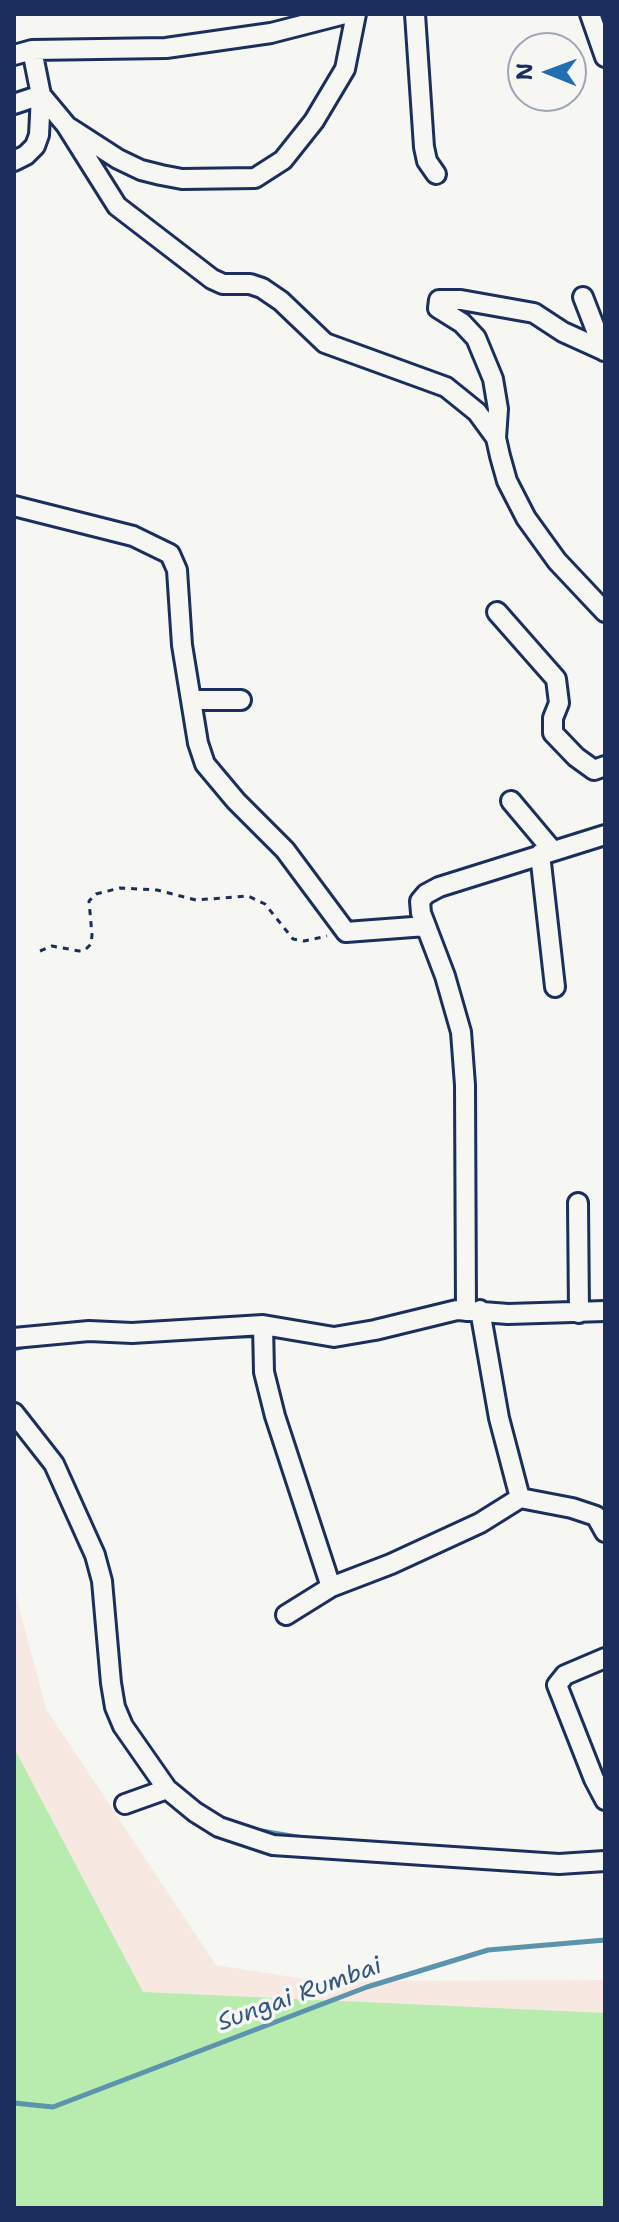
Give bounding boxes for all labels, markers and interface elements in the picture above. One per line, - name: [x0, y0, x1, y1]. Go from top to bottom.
- north arrow: [507, 32, 587, 112]
- text: N: [510, 63, 539, 81]
- water label: Sungai Rumbai: [214, 1952, 386, 2038]

